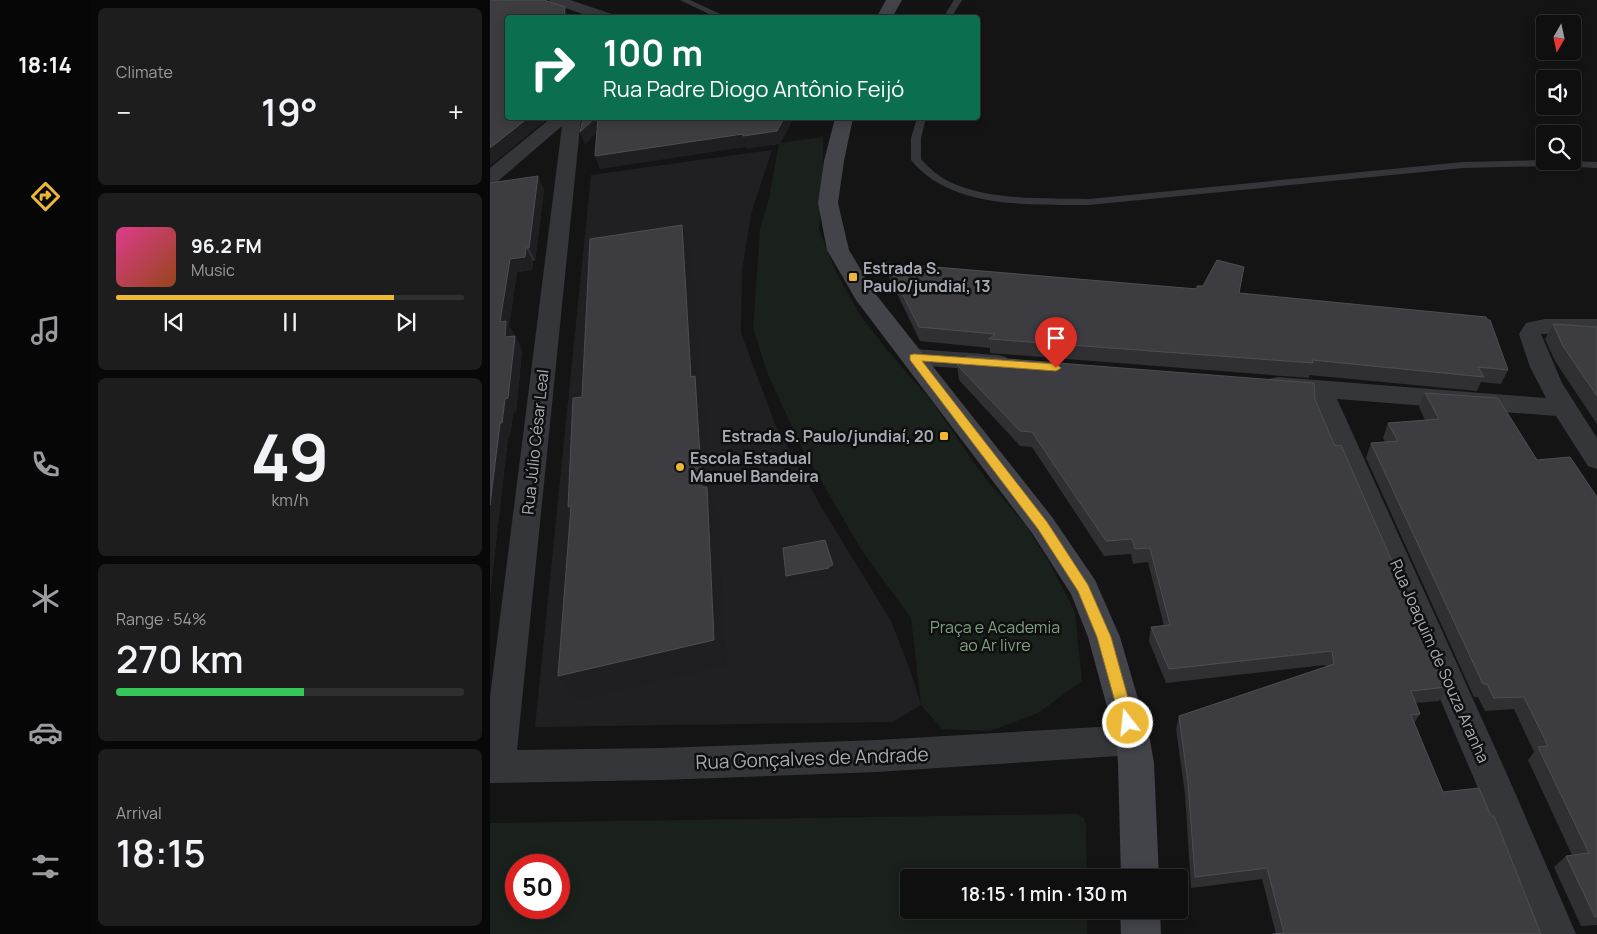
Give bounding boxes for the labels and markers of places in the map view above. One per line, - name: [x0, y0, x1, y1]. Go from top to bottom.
- place label: Estrada S. Paulo/jundiaí, 13: [863, 257, 990, 297]
- marker: Estrada S. Paulo/jundiaí, 13: [847, 271, 859, 283]
- pin: [1035, 317, 1077, 368]
- place label: Estrada S. Paulo/jundiaí, 20: [722, 425, 934, 447]
- marker: Estrada S. Paulo/jundiaí, 20: [938, 430, 950, 442]
- place label: Escola Estadual Manuel Bandeira: [690, 447, 819, 487]
- marker: Escola Estadual Manuel Bandeira: [674, 461, 686, 473]

